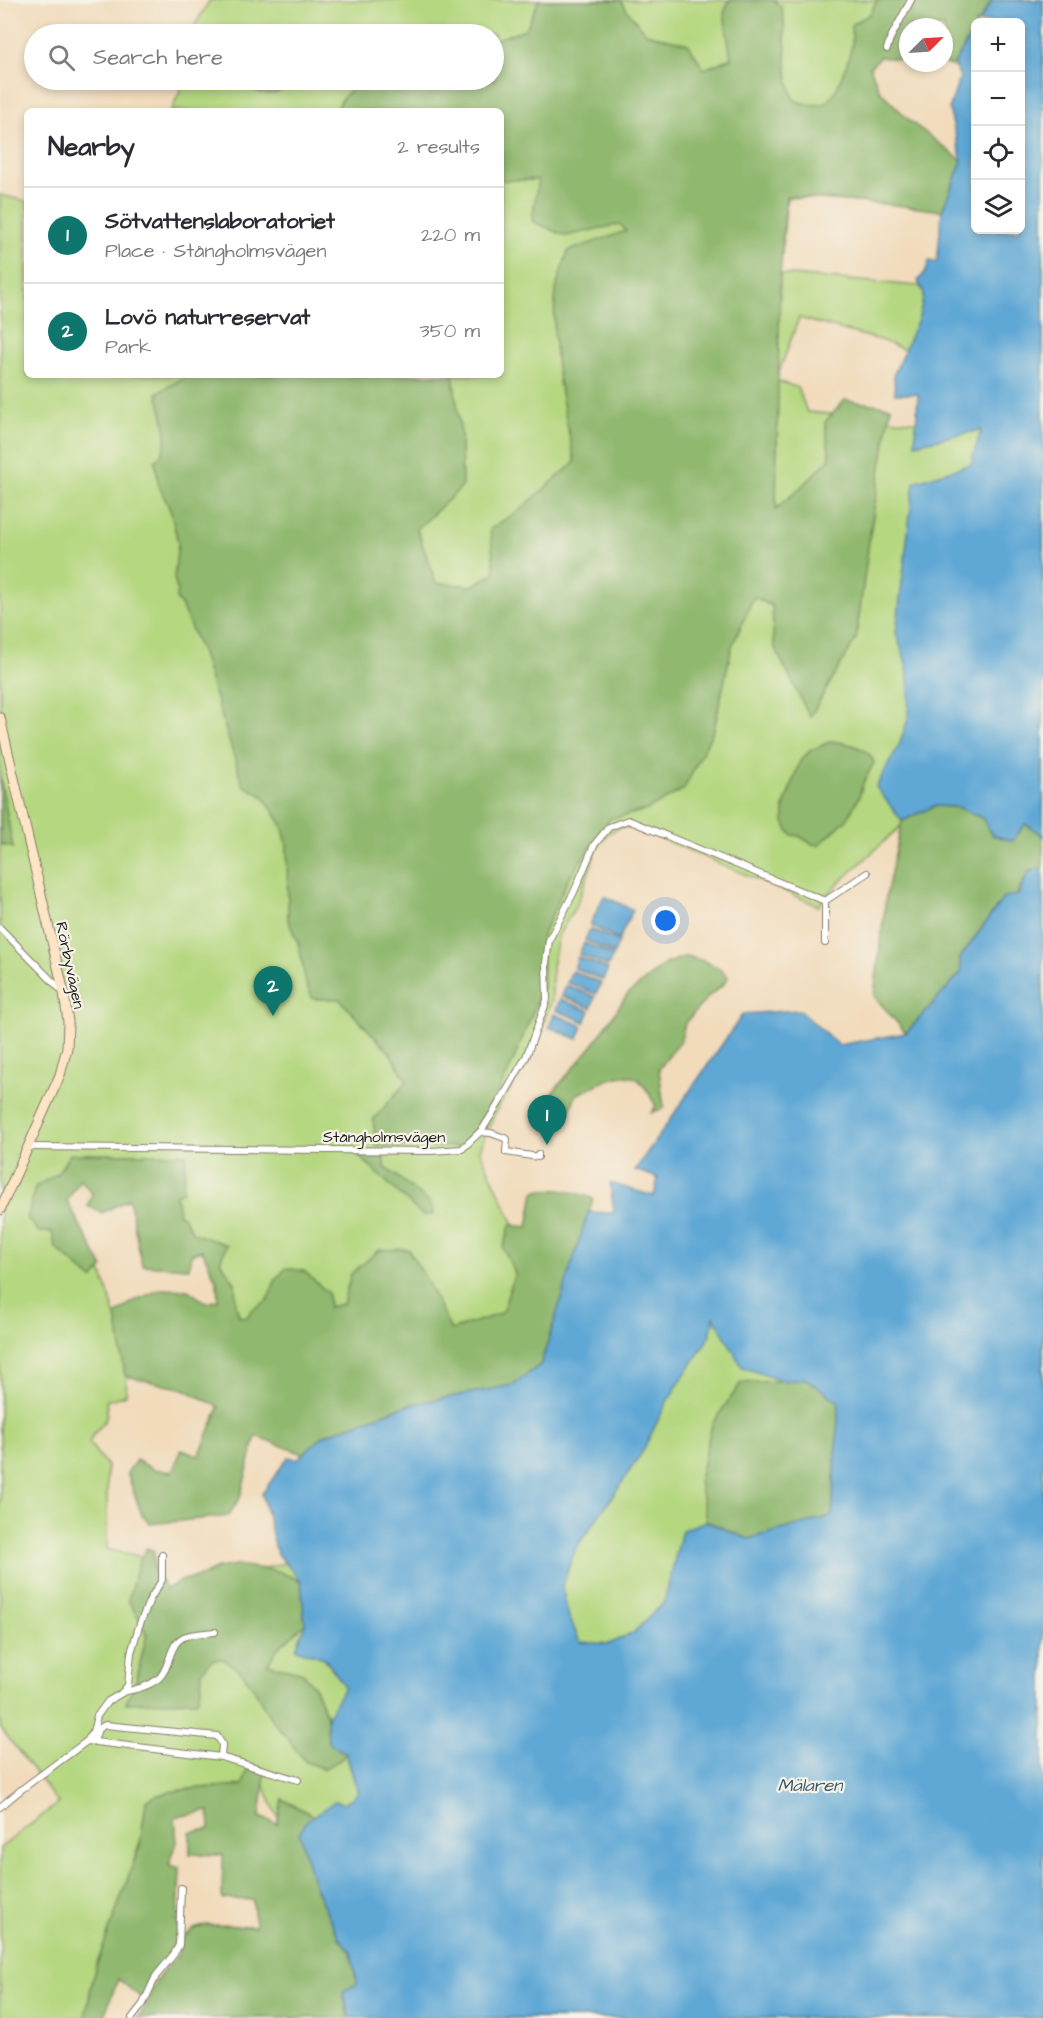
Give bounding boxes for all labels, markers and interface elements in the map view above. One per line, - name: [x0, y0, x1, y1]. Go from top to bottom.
- north arrow: [899, 18, 953, 72]
- map controls: [971, 18, 1025, 234]
- button: +: [971, 18, 1025, 72]
- search box: [24, 24, 504, 90]
- icon: search: [45, 41, 78, 74]
- text: Search here: [93, 42, 223, 73]
- button: −: [971, 72, 1025, 126]
- button: locate: [971, 126, 1025, 180]
- text: Nearby: [48, 129, 135, 165]
- text: 2 results: [397, 133, 480, 161]
- button: layers: [971, 180, 1025, 234]
- text: Sötvattenslaboratoriet: [105, 206, 335, 237]
- text: 1: [66, 221, 69, 249]
- text: 220 m: [421, 221, 480, 249]
- text: Place · Stångholmsvägen: [105, 237, 326, 265]
- text: Lovö naturreservat: [105, 302, 310, 333]
- text: 2: [62, 317, 73, 345]
- text: 350 m: [419, 317, 480, 345]
- text: Park: [105, 333, 151, 361]
- your location: [651, 906, 680, 935]
- street label: Rörbyvägen: [49, 920, 90, 1011]
- pin: 2: [254, 966, 292, 1016]
- pin: 1: [528, 1096, 566, 1145]
- street label: Stångholmsvägen: [323, 1126, 445, 1149]
- water label: Mälaren: [778, 1773, 844, 1798]

